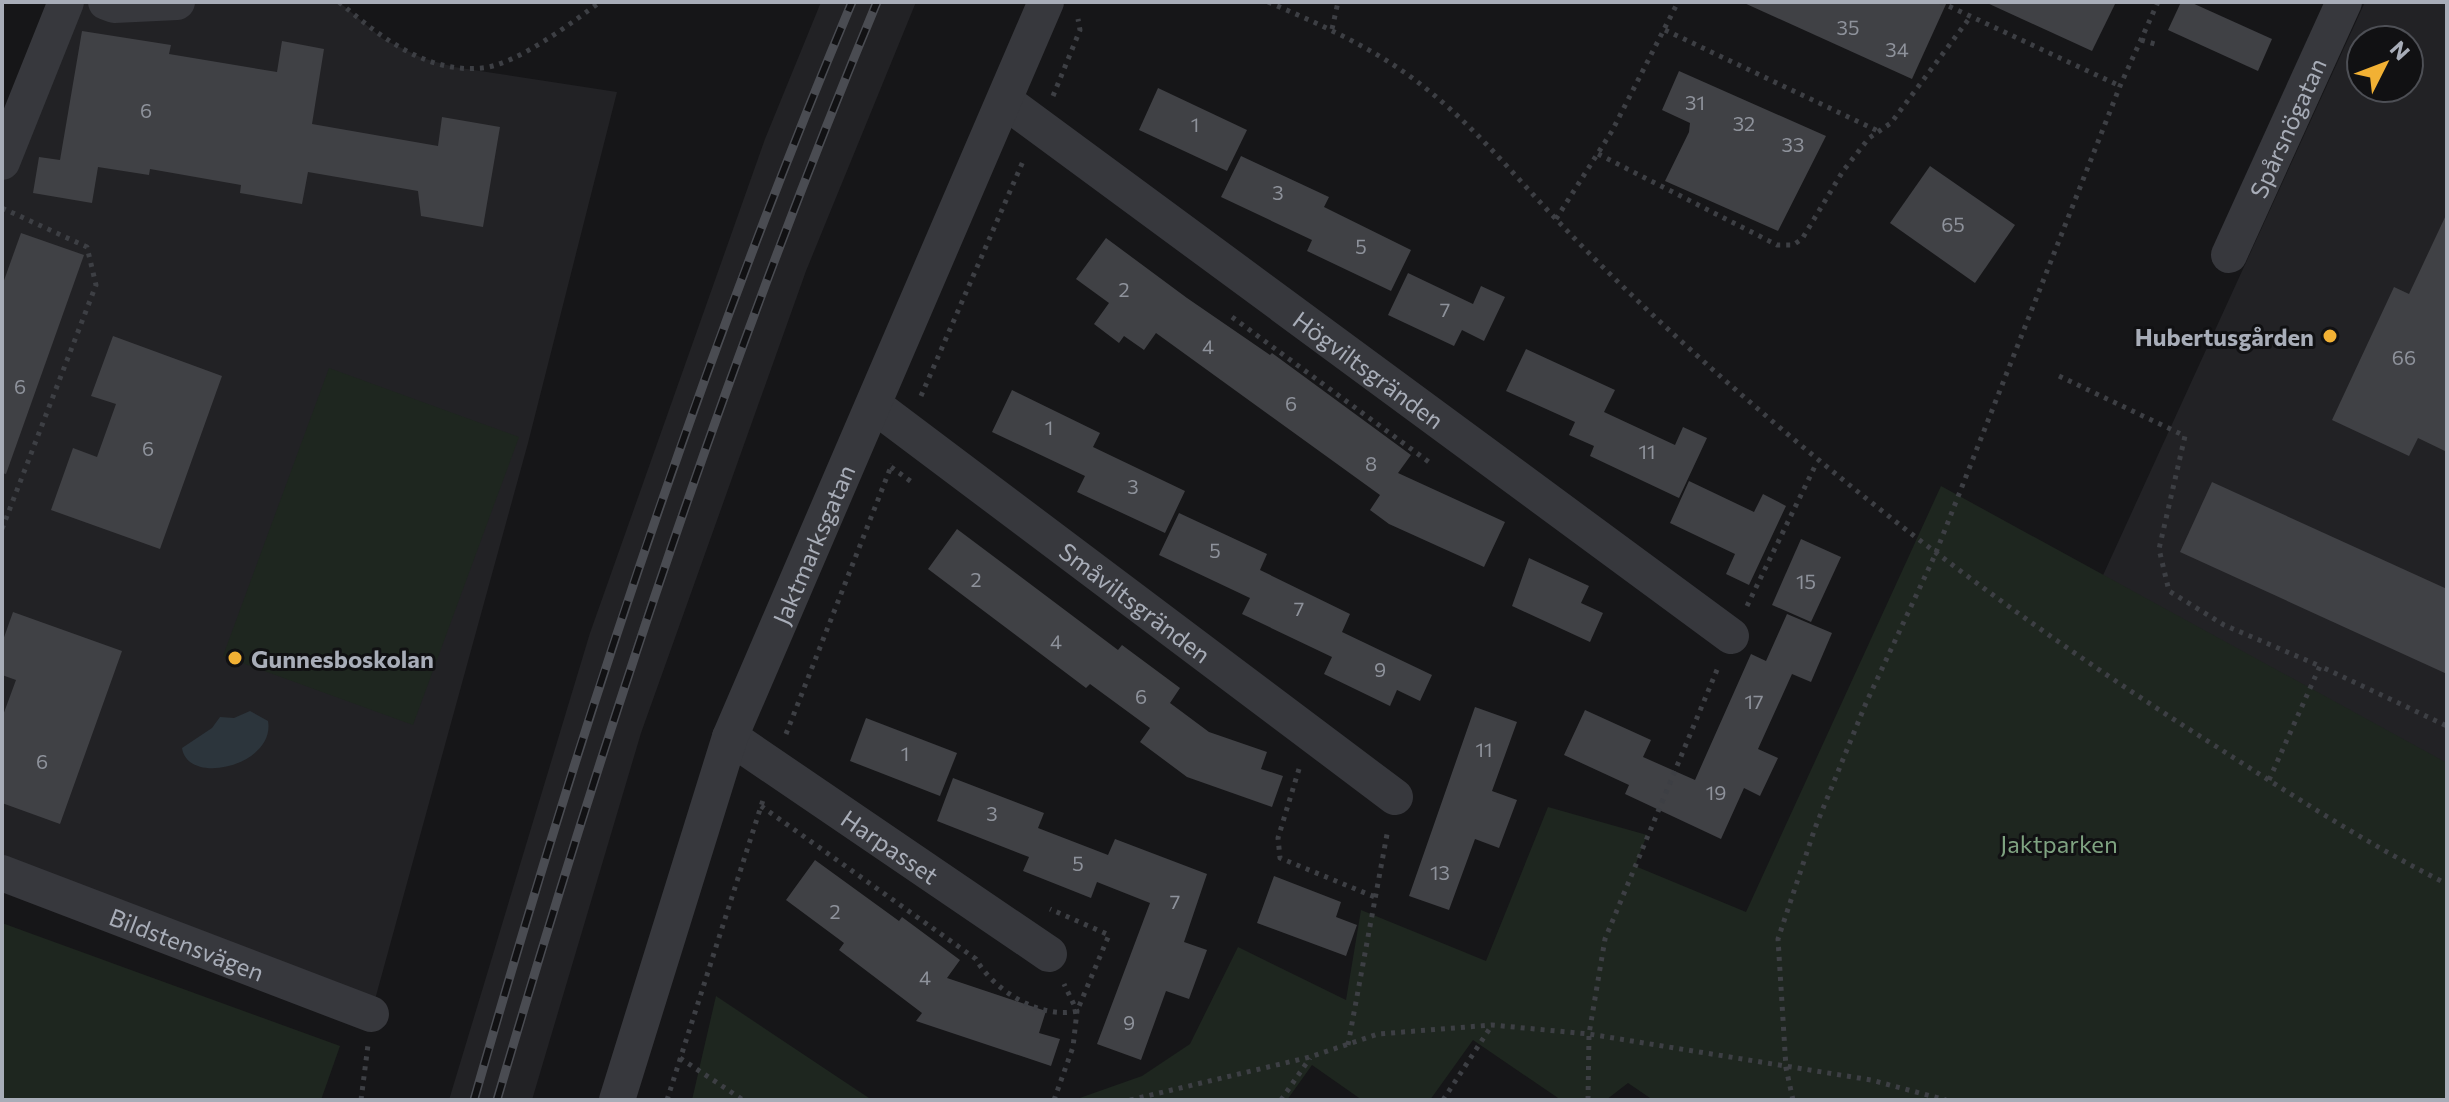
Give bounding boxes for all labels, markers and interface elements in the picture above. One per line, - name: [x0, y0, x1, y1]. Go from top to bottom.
- house number: 35: [1837, 15, 1859, 39]
- north arrow: [2345, 24, 2425, 104]
- text: N: [2385, 35, 2416, 65]
- house number: 34: [1885, 37, 1909, 61]
- street label: Spårsnögatan: [2243, 53, 2331, 202]
- house number: 31: [1685, 90, 1705, 114]
- house number: 6: [140, 98, 152, 122]
- house number: 32: [1733, 111, 1755, 135]
- house number: 1: [1191, 112, 1199, 136]
- house number: 33: [1782, 132, 1804, 156]
- house number: 3: [1272, 180, 1284, 204]
- house number: 65: [1941, 212, 1965, 236]
- house number: 5: [1355, 234, 1367, 258]
- house number: 2: [1118, 277, 1130, 301]
- house number: 7: [1440, 297, 1450, 321]
- street label: Högviltsgränden: [1288, 304, 1450, 434]
- place label: Hubertusgården: [2135, 322, 2314, 351]
- marker: Hubertusgården: [2321, 327, 2339, 345]
- house number: 4: [1202, 334, 1214, 358]
- house number: 66: [2392, 345, 2416, 369]
- house number: 6: [14, 374, 26, 398]
- house number: 6: [1285, 391, 1297, 415]
- house number: 1: [1045, 415, 1053, 439]
- house number: 6: [142, 436, 154, 460]
- house number: 11: [1638, 439, 1656, 463]
- house number: 8: [1365, 451, 1377, 475]
- street label: Jaktmarksgatan: [766, 460, 860, 629]
- house number: 3: [1127, 474, 1139, 498]
- street label: Småviltsgränden: [1054, 536, 1217, 668]
- house number: 5: [1209, 538, 1221, 562]
- house number: 2: [970, 567, 982, 591]
- house number: 15: [1796, 569, 1816, 593]
- house number: 7: [1294, 596, 1304, 620]
- house number: 4: [1050, 629, 1062, 653]
- place label: Gunnesboskolan: [251, 644, 434, 673]
- marker: Gunnesboskolan: [226, 649, 244, 667]
- house number: 9: [1374, 657, 1386, 681]
- house number: 6: [1135, 684, 1147, 708]
- house number: 17: [1744, 689, 1764, 713]
- house number: 11: [1475, 737, 1493, 761]
- house number: 1: [901, 741, 909, 765]
- house number: 6: [36, 749, 48, 773]
- house number: 19: [1706, 780, 1726, 804]
- house number: 3: [986, 801, 998, 825]
- street label: Harpasset: [836, 803, 945, 889]
- park label: Jaktparken: [2000, 829, 2118, 858]
- house number: 5: [1072, 851, 1084, 875]
- house number: 13: [1430, 860, 1450, 884]
- house number: 7: [1170, 889, 1180, 913]
- house number: 2: [829, 899, 841, 923]
- street label: Bildstensvägen: [106, 901, 268, 986]
- house number: 4: [919, 965, 931, 989]
- house number: 9: [1123, 1010, 1135, 1034]

